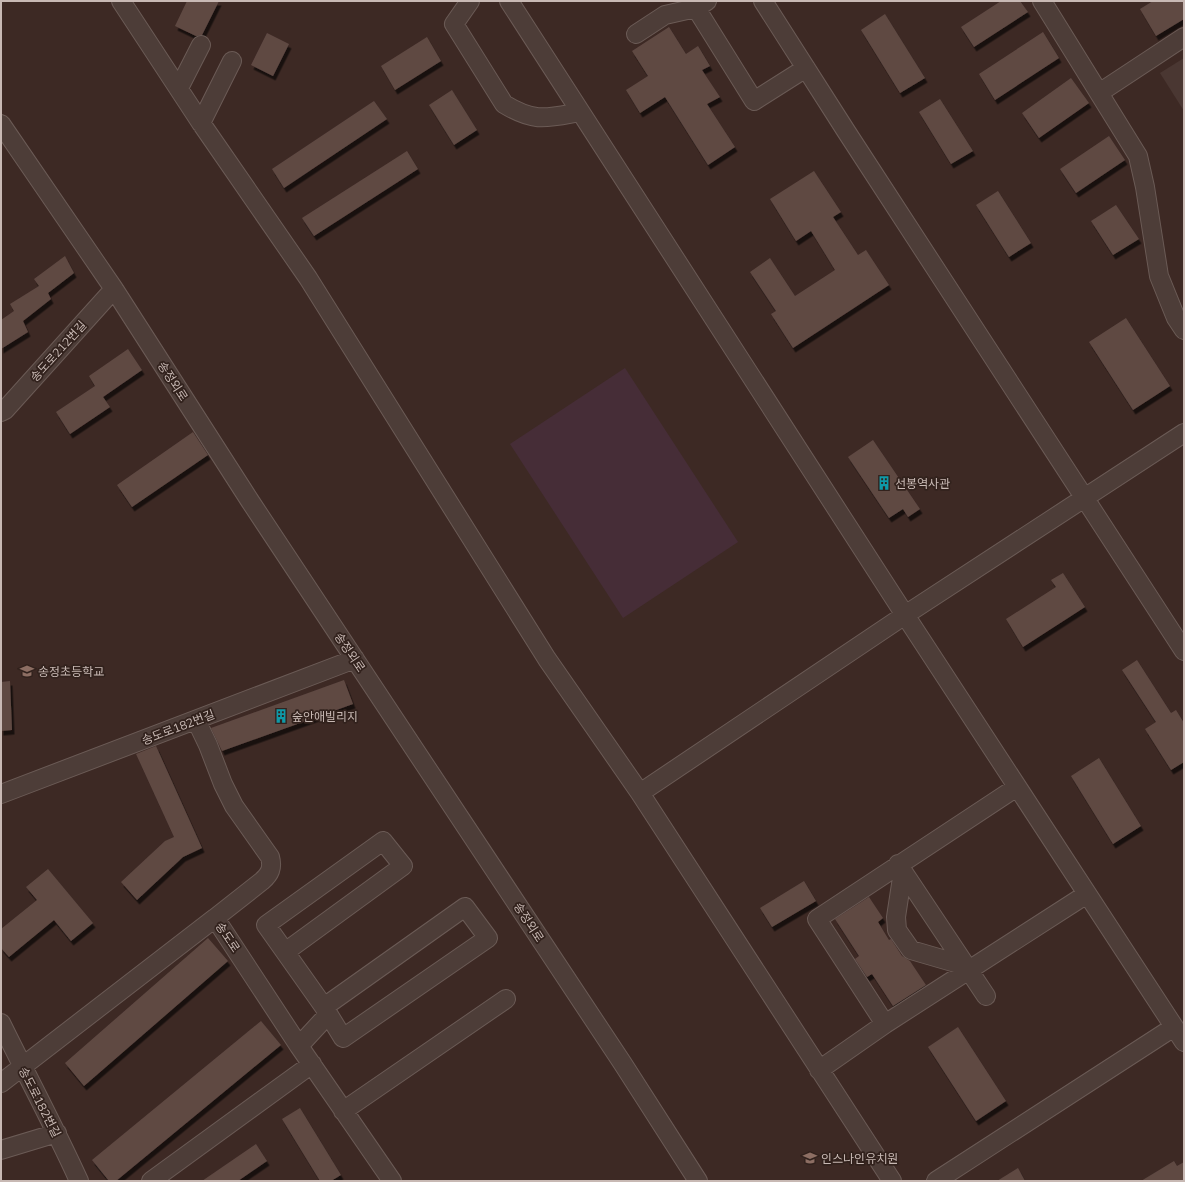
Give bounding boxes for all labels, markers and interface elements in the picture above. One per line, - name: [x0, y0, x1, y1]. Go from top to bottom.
- street label: 송도로212번길: [27, 317, 89, 385]
- street label: 송정외로: [155, 358, 191, 404]
- building icon: 선봉역사관: [876, 475, 892, 491]
- place label: 선봉역사관: [895, 476, 950, 491]
- street label: 송정외로: [331, 629, 369, 675]
- school or university icon: 송정초등학교: [19, 663, 35, 679]
- place label: 송정초등학교: [38, 664, 104, 679]
- street label: 송도로182번길: [139, 706, 217, 748]
- building icon: 숲안애빌리지: [273, 708, 289, 724]
- place label: 숲안애빌리지: [292, 709, 358, 724]
- street label: 송정외로: [511, 899, 547, 945]
- street label: 송도로: [213, 919, 243, 955]
- street label: 송도로182번길: [16, 1064, 64, 1140]
- school or university icon: 인스나인유치원: [802, 1150, 818, 1166]
- place label: 인스나인유치원: [821, 1151, 898, 1166]

